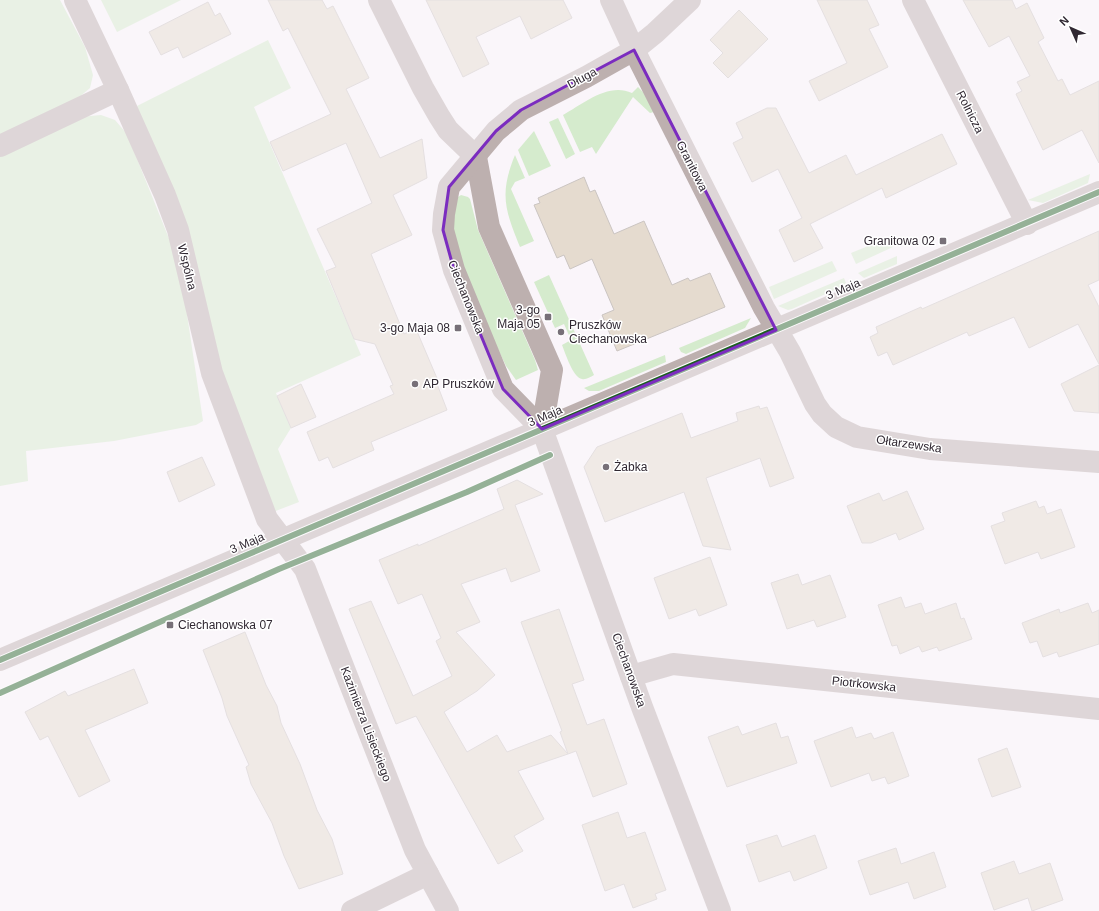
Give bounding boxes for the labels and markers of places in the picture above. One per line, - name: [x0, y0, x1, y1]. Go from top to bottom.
- place label: Granitowa 02: [864, 234, 935, 248]
- marker: Granitowa 02: [938, 236, 948, 246]
- place label: 3-go Maja 05: [497, 303, 540, 331]
- marker: 3-go Maja 05: [543, 312, 553, 322]
- place label: Pruszków Ciechanowska: [569, 318, 647, 346]
- place label: 3-go Maja 08: [380, 321, 450, 335]
- marker: 3-go Maja 08: [453, 323, 463, 333]
- marker: Pruszków Ciechanowska: [556, 327, 566, 337]
- place label: AP Pruszków: [423, 377, 494, 391]
- marker: AP Pruszków: [410, 379, 420, 389]
- place label: Żabka: [614, 460, 648, 474]
- marker: Żabka: [601, 462, 611, 472]
- place label: Ciechanowska 07: [178, 618, 273, 632]
- marker: Ciechanowska 07: [165, 620, 175, 630]

